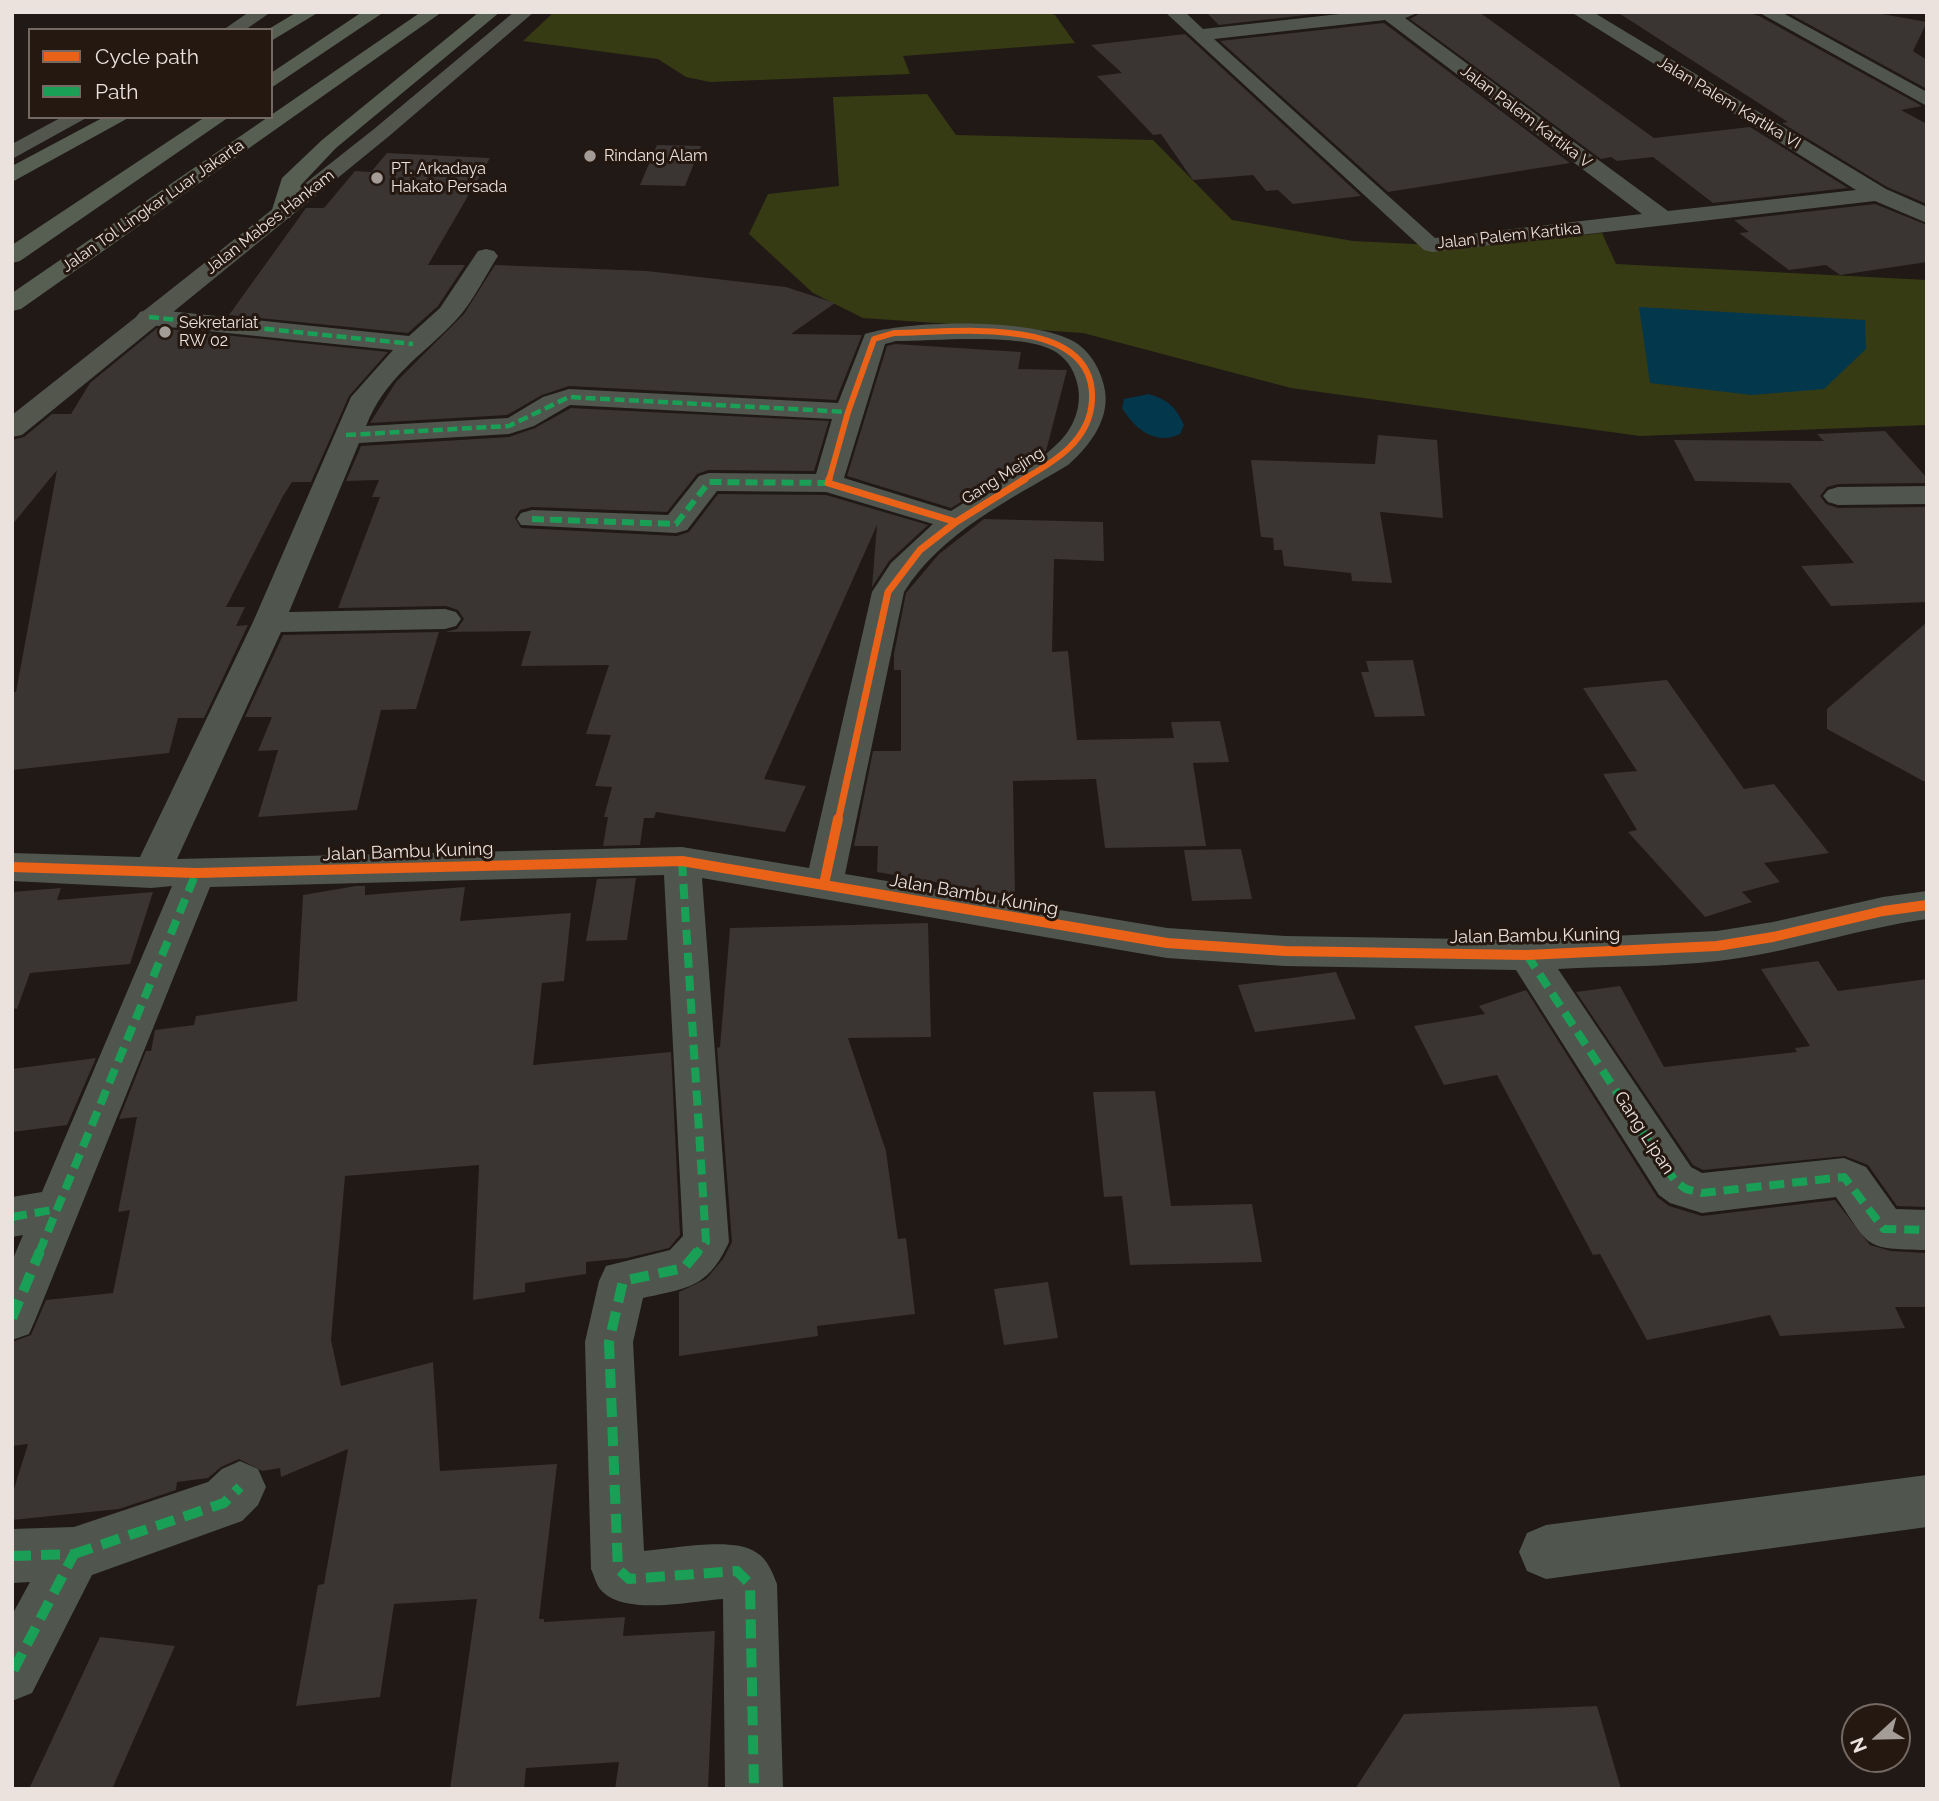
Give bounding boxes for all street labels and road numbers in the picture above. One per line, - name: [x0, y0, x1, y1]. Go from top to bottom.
- street label: Jalan Palem Kartika VI: [1654, 53, 1804, 153]
- street label: Jalan Palem Kartika V: [1457, 61, 1595, 173]
- street label: Jalan Tol Lingkar Luar Jakarta: [58, 136, 248, 276]
- street label: Jalan Mabes Hankam: [202, 166, 338, 278]
- street label: Jalan Palem Kartika: [1436, 219, 1582, 253]
- street label: Gang Mejing: [958, 443, 1048, 509]
- street label: Jalan Bambu Kuning: [322, 838, 494, 866]
- street label: Jalan Bambu Kuning: [888, 870, 1060, 920]
- street label: Jalan Bambu Kuning: [1449, 924, 1621, 948]
- street label: Gang Lipan: [1609, 1087, 1679, 1179]

